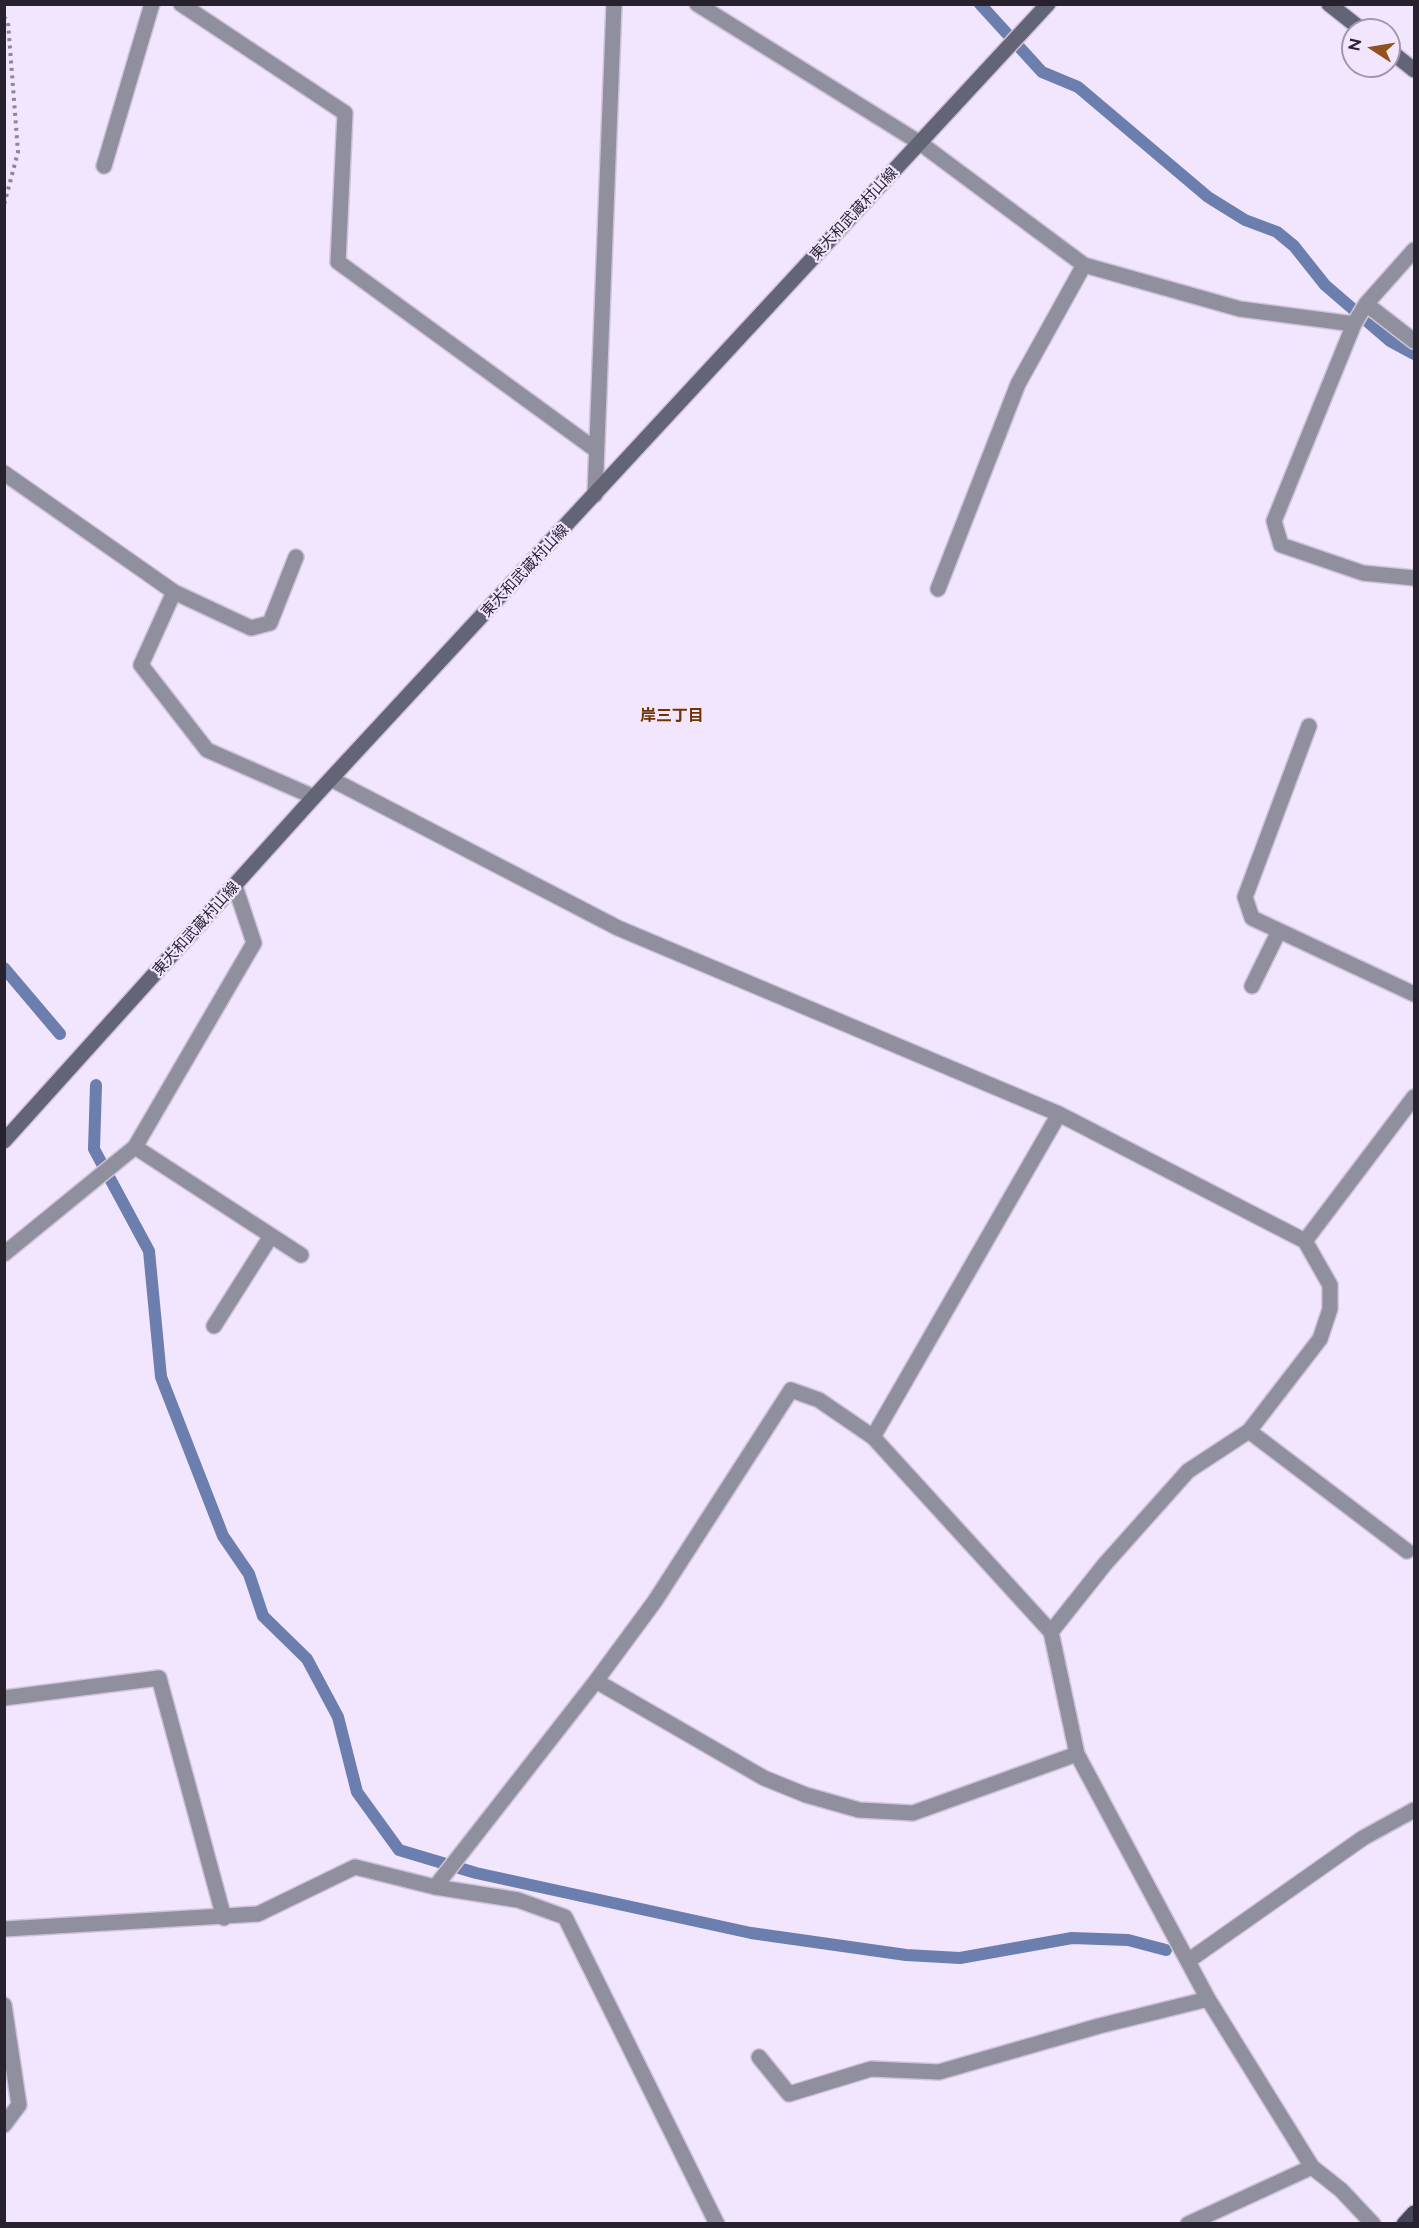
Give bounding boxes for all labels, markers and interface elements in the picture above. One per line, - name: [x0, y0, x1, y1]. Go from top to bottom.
- north arrow: [1341, 18, 1401, 78]
- text: N: [1344, 37, 1365, 53]
- street label: 東大和武蔵村山線: [806, 164, 902, 264]
- street label: 東大和武蔵村山線: [477, 521, 573, 621]
- district label: 岸三丁目: [640, 706, 704, 726]
- street label: 東大和武蔵村山線: [149, 878, 243, 980]

